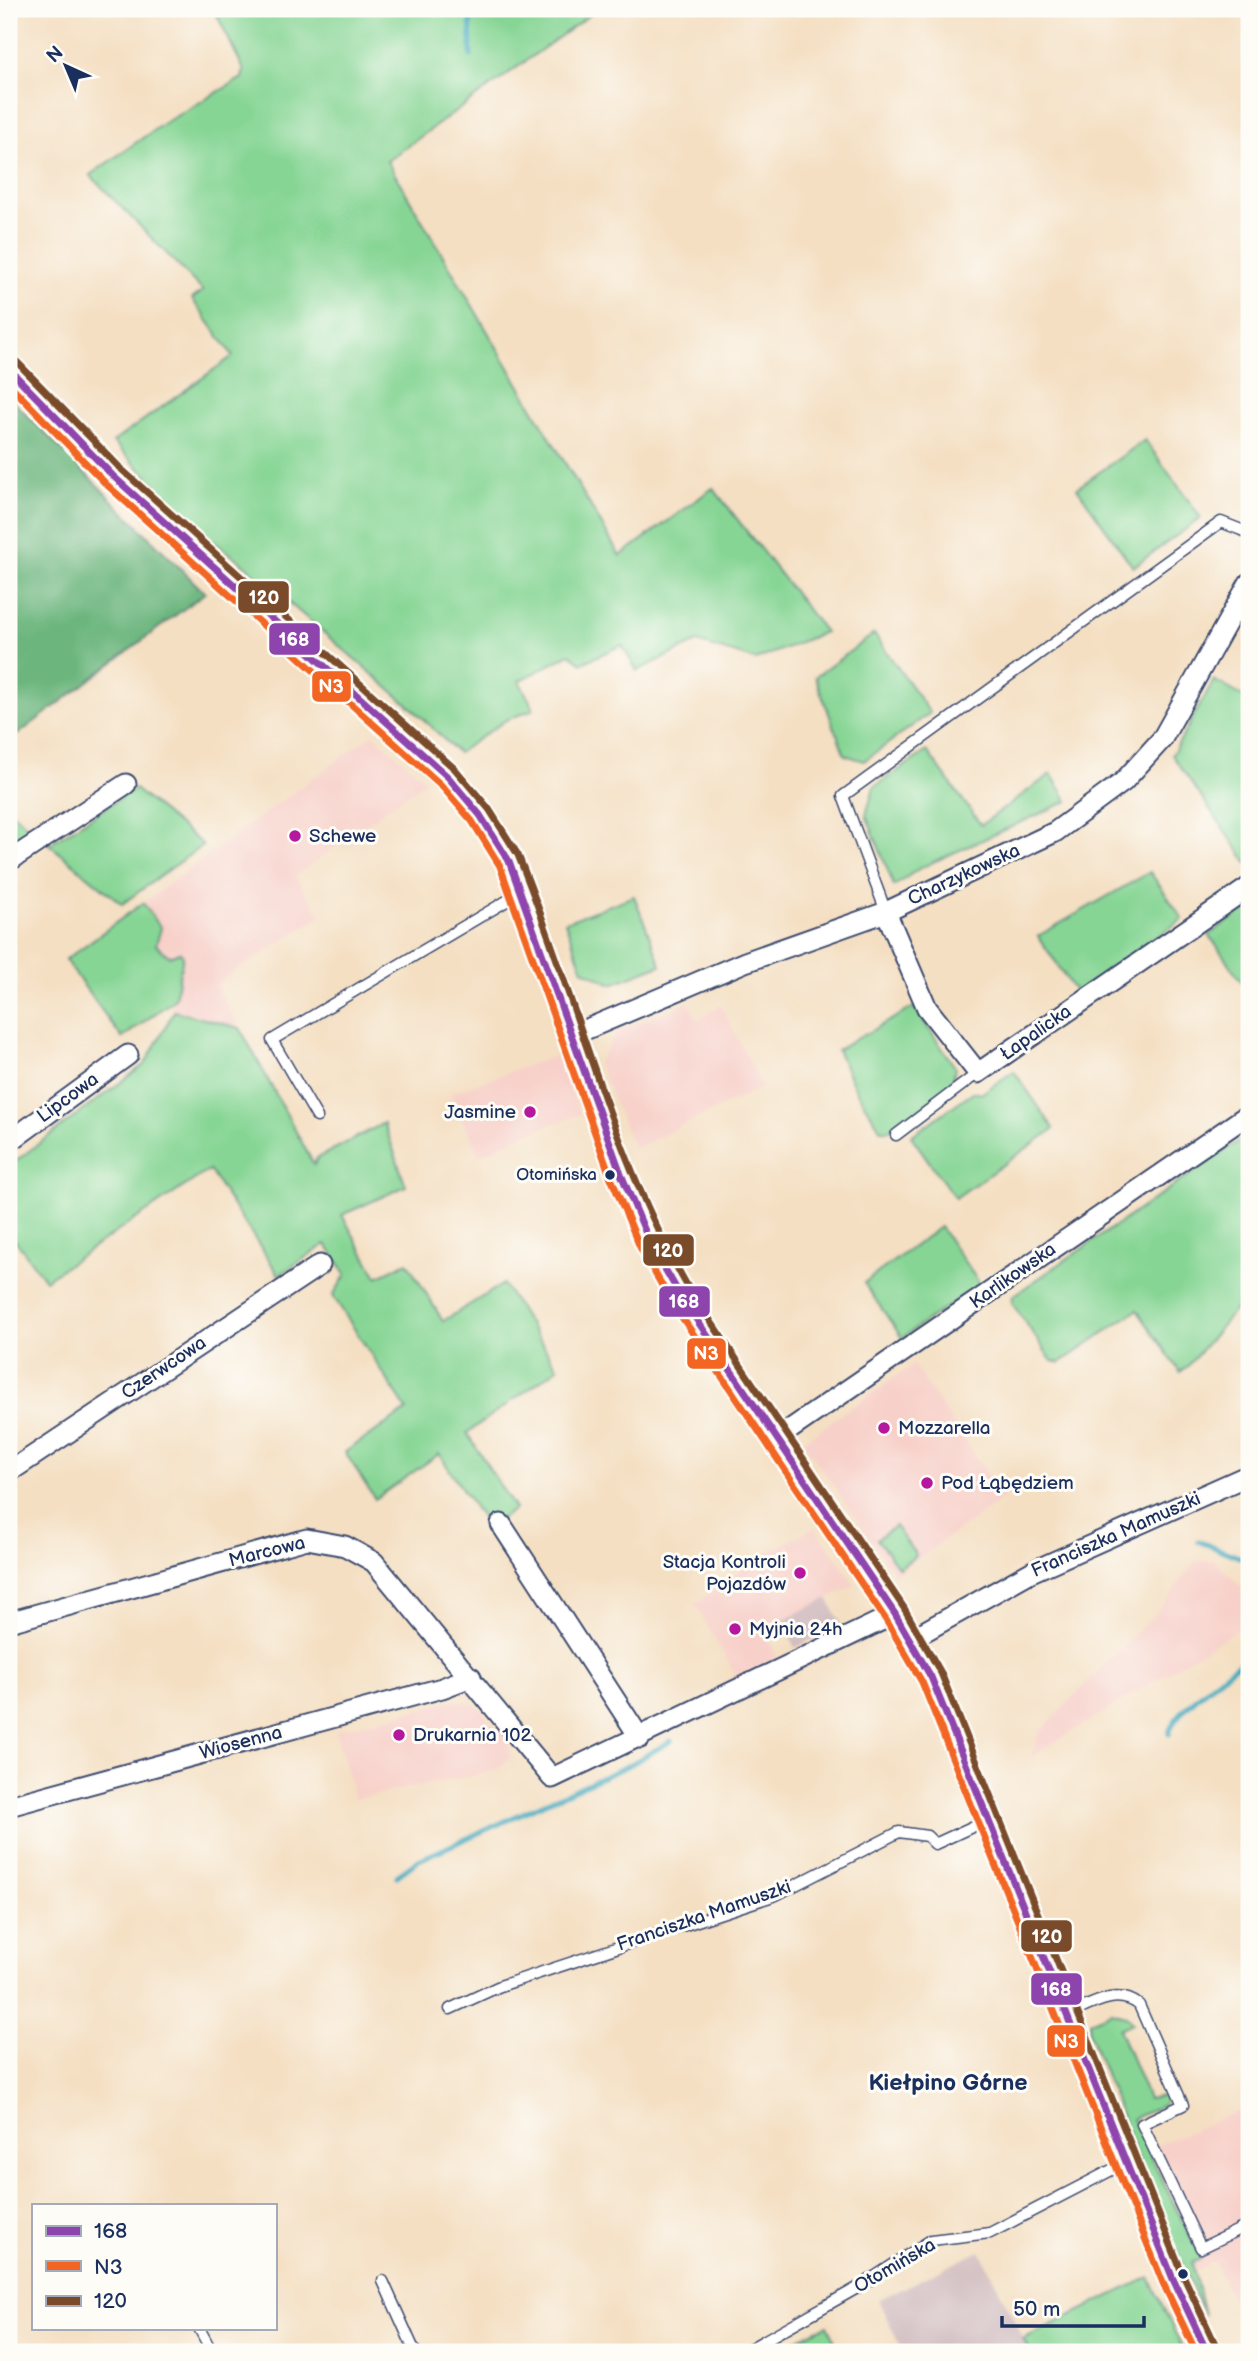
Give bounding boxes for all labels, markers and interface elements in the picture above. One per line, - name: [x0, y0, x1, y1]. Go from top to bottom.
- north arrow: [32, 32, 102, 102]
- text: N: [42, 42, 68, 68]
- line badge: 120: [237, 580, 290, 614]
- text: 120: [249, 587, 279, 610]
- line badge: 168: [268, 622, 321, 656]
- text: 168: [279, 629, 309, 652]
- line badge: N3: [311, 670, 352, 703]
- text: N3: [318, 676, 344, 699]
- place label: Schewe: [309, 825, 376, 848]
- marker: Schewe: [287, 828, 303, 844]
- street label: Charzykowska: [904, 839, 1024, 911]
- street label: Łapalicka: [996, 1000, 1076, 1066]
- street label: Lipcowa: [33, 1068, 103, 1128]
- place label: Jasmine: [444, 1101, 516, 1124]
- marker: Jasmine: [522, 1104, 538, 1120]
- place label: Otomińska: [516, 1165, 597, 1185]
- marker: Otomińska: [603, 1168, 617, 1182]
- line badge: 120: [642, 1233, 695, 1267]
- street label: Karlikowska: [965, 1238, 1061, 1314]
- text: 120: [653, 1240, 683, 1263]
- line badge: 168: [658, 1285, 711, 1318]
- text: 168: [669, 1291, 699, 1314]
- street label: Czerwcowa: [117, 1331, 211, 1405]
- line badge: N3: [686, 1337, 727, 1370]
- text: N3: [693, 1343, 719, 1366]
- place label: Mozzarella: [898, 1417, 991, 1440]
- marker: Mozzarella: [876, 1420, 892, 1436]
- place label: Pod Łąbędziem: [941, 1472, 1074, 1495]
- marker: Pod Łąbędziem: [919, 1475, 935, 1491]
- street label: Franciszka Mamuszki: [1028, 1487, 1204, 1583]
- street label: Marcowa: [226, 1531, 308, 1573]
- place label: Stacja Kontroli Pojazdów: [663, 1551, 786, 1596]
- marker: Stacja Kontroli Pojazdów: [792, 1565, 808, 1581]
- place label: Myjnia 24h: [749, 1618, 843, 1641]
- marker: Myjnia 24h: [727, 1621, 743, 1637]
- street label: Wiosenna: [197, 1721, 285, 1765]
- place label: Drukarnia 102: [413, 1724, 532, 1747]
- marker: Drukarnia 102: [391, 1727, 407, 1743]
- street label: Franciszka Mamuszki: [614, 1875, 794, 1957]
- line badge: 120: [1020, 1919, 1073, 1953]
- text: 120: [1032, 1926, 1062, 1949]
- line badge: 168: [1030, 1972, 1083, 2006]
- text: 168: [1041, 1979, 1071, 2002]
- line badge: N3: [1046, 2024, 1086, 2058]
- text: N3: [1053, 2031, 1079, 2054]
- district label: Kiełpino Górne: [868, 2069, 1028, 2097]
- legend: [32, 2204, 276, 2330]
- text: 168: [94, 2219, 127, 2244]
- street label: Otomińska: [850, 2234, 940, 2298]
- text: N3: [94, 2255, 123, 2280]
- unlabelled marker: [1176, 2267, 1190, 2281]
- scale bar: [1002, 2284, 1144, 2328]
- text: 120: [94, 2289, 127, 2314]
- text: 50 m: [1013, 2297, 1060, 2322]

